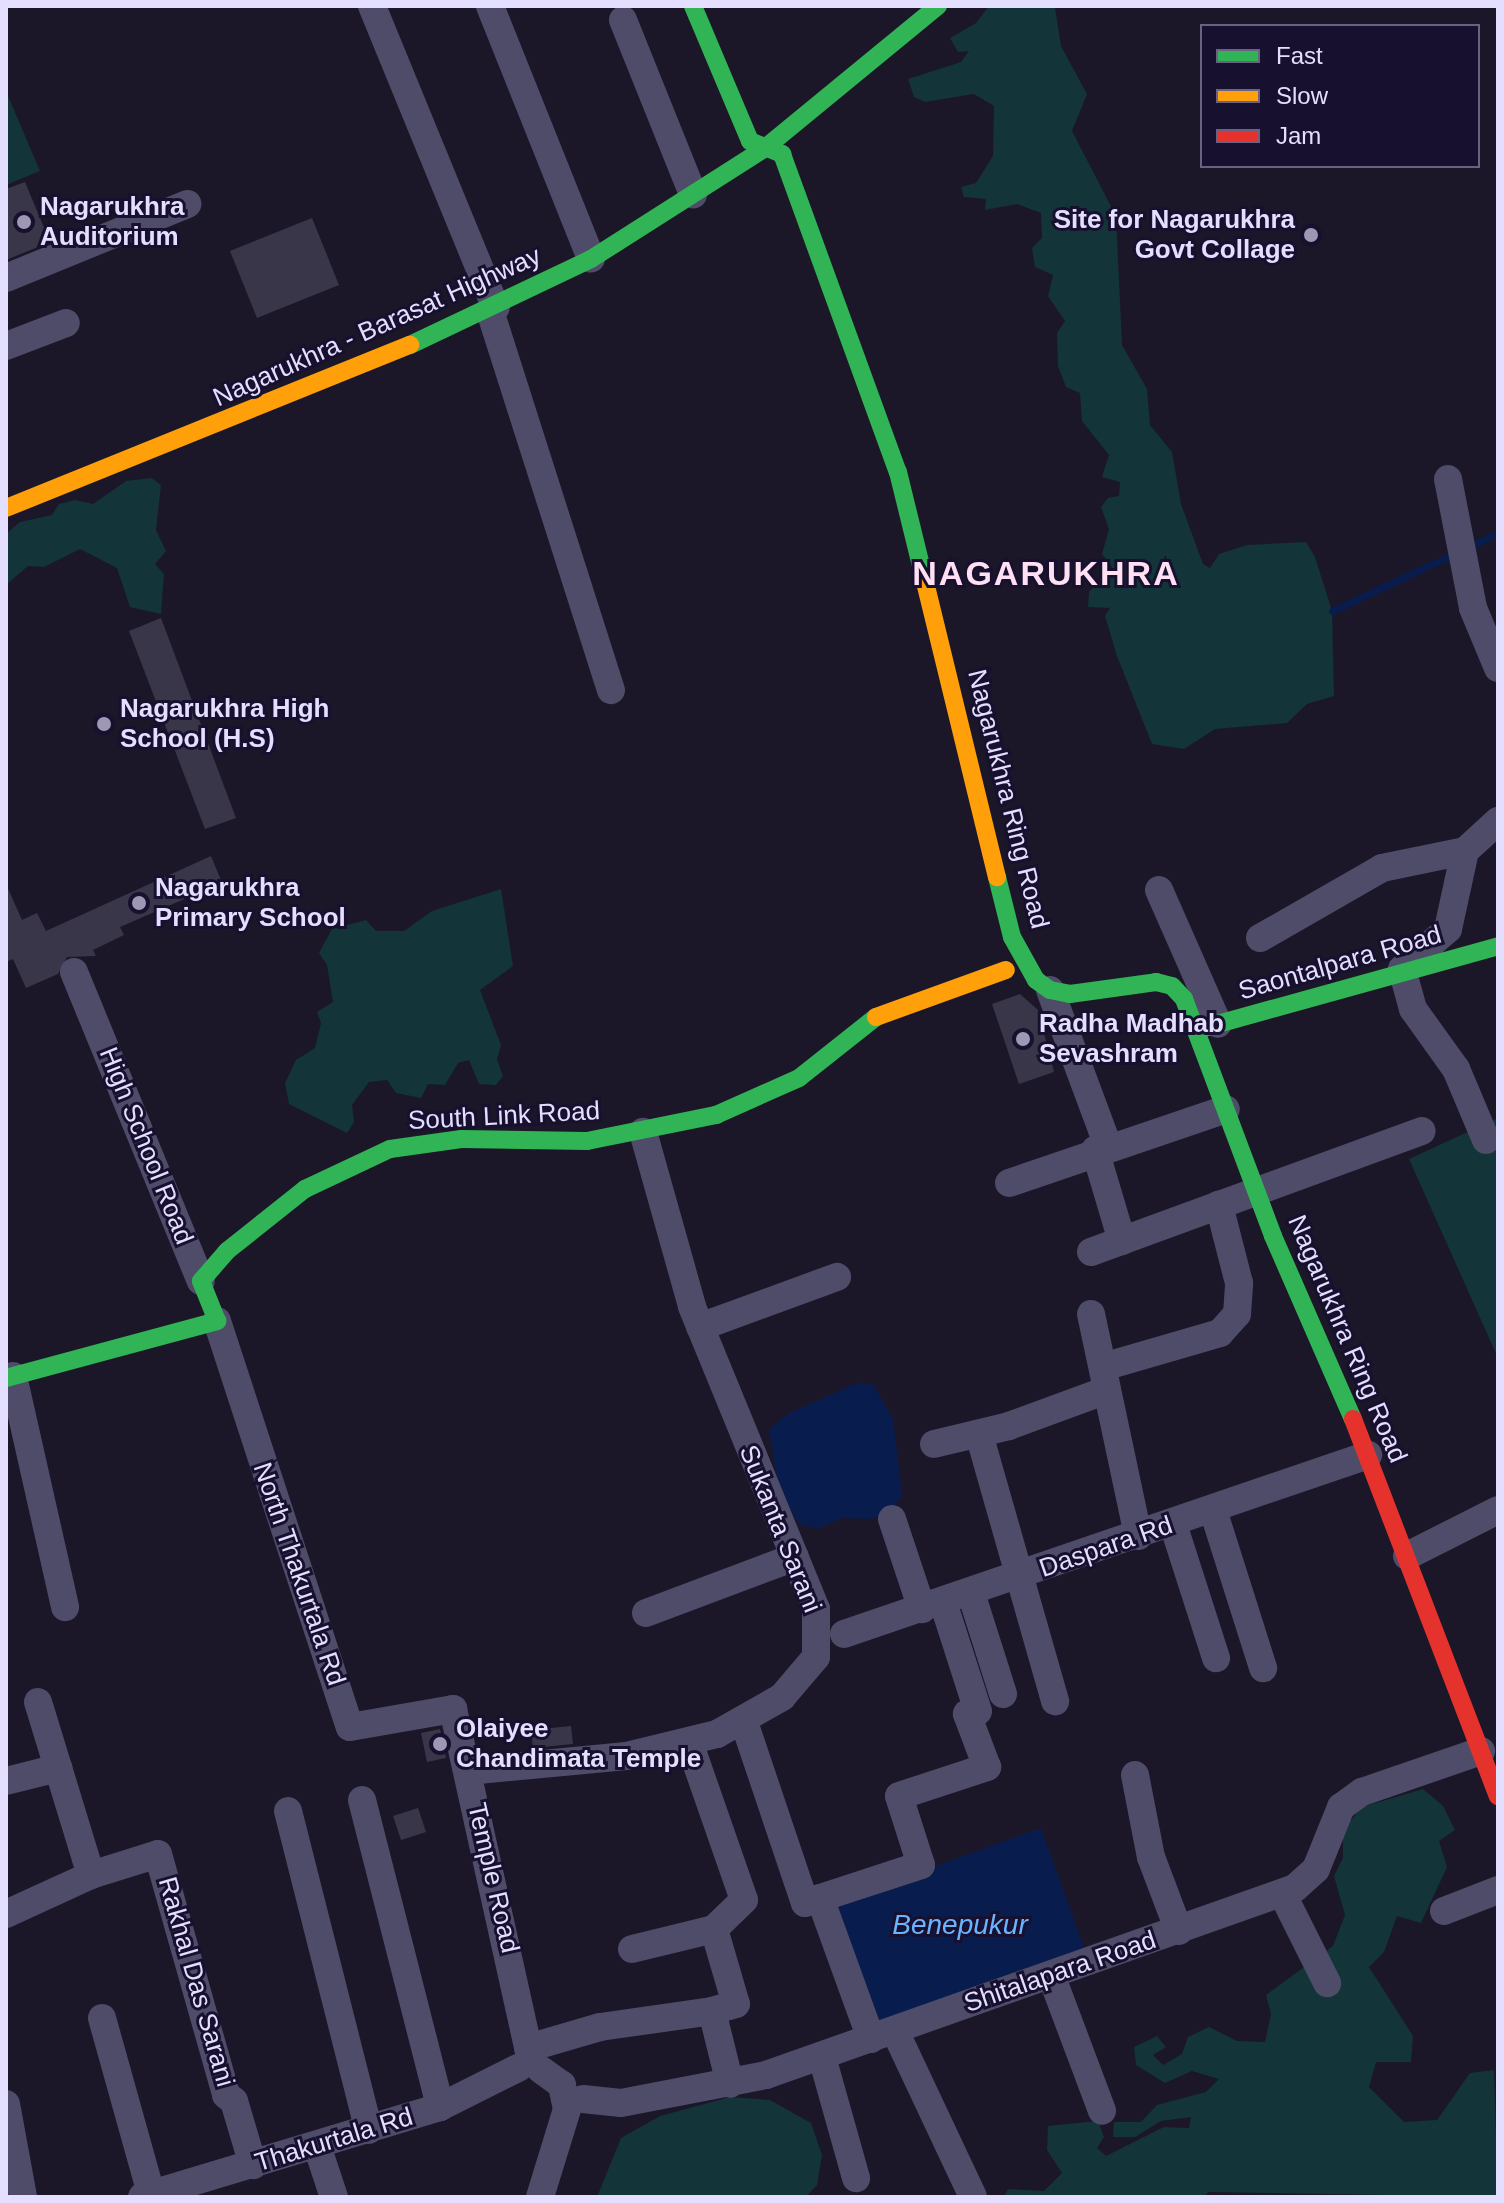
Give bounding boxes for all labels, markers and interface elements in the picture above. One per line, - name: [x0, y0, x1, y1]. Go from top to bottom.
- legend: [1200, 24, 1480, 168]
- text: Fast: [1276, 42, 1323, 69]
- text: Slow: [1276, 82, 1328, 109]
- text: Jam: [1276, 122, 1321, 149]
- place label: Nagarukhra Auditorium: [40, 191, 184, 252]
- place label: Site for Nagarukhra Govt Collage: [1054, 204, 1295, 266]
- marker: Nagarukhra Auditorium: [15, 213, 33, 231]
- marker: Site for Nagarukhra Govt Collage: [1302, 226, 1320, 244]
- street label: Nagarukhra - Barasat Highway: [208, 240, 546, 414]
- district label: NAGARUKHRA: [912, 554, 1180, 594]
- street label: Nagarukhra Ring Road: [961, 666, 1055, 932]
- place label: Nagarukhra High School (H.S): [120, 693, 329, 754]
- marker: Nagarukhra High School (H.S): [95, 715, 113, 733]
- place label: Nagarukhra Primary School: [155, 872, 346, 934]
- marker: Nagarukhra Primary School: [130, 894, 148, 912]
- street label: Saontalpara Road: [1235, 919, 1445, 1007]
- place label: Radha Madhab Sevashram: [1039, 1008, 1224, 1070]
- marker: Radha Madhab Sevashram: [1014, 1030, 1032, 1048]
- street label: High School Road: [92, 1043, 200, 1249]
- street label: South Link Road: [407, 1095, 601, 1137]
- street label: Nagarukhra Ring Road: [1281, 1211, 1413, 1467]
- street label: Sukanta Sarani: [732, 1441, 828, 1617]
- street label: North Thakurtala Rd: [246, 1458, 352, 1690]
- street label: Daspara Rd: [1035, 1510, 1177, 1584]
- place label: Olaiyee Chandimata Temple: [456, 1713, 701, 1774]
- marker: Olaiyee Chandimata Temple: [431, 1735, 449, 1753]
- street label: Temple Road: [461, 1800, 525, 1956]
- street label: Rakhal Das Sarani: [151, 1874, 241, 2090]
- water label: Benepukur: [892, 1908, 1028, 1942]
- street label: Shitalapara Road: [960, 1925, 1160, 2019]
- street label: Thakurtala Rd: [251, 2101, 417, 2179]

